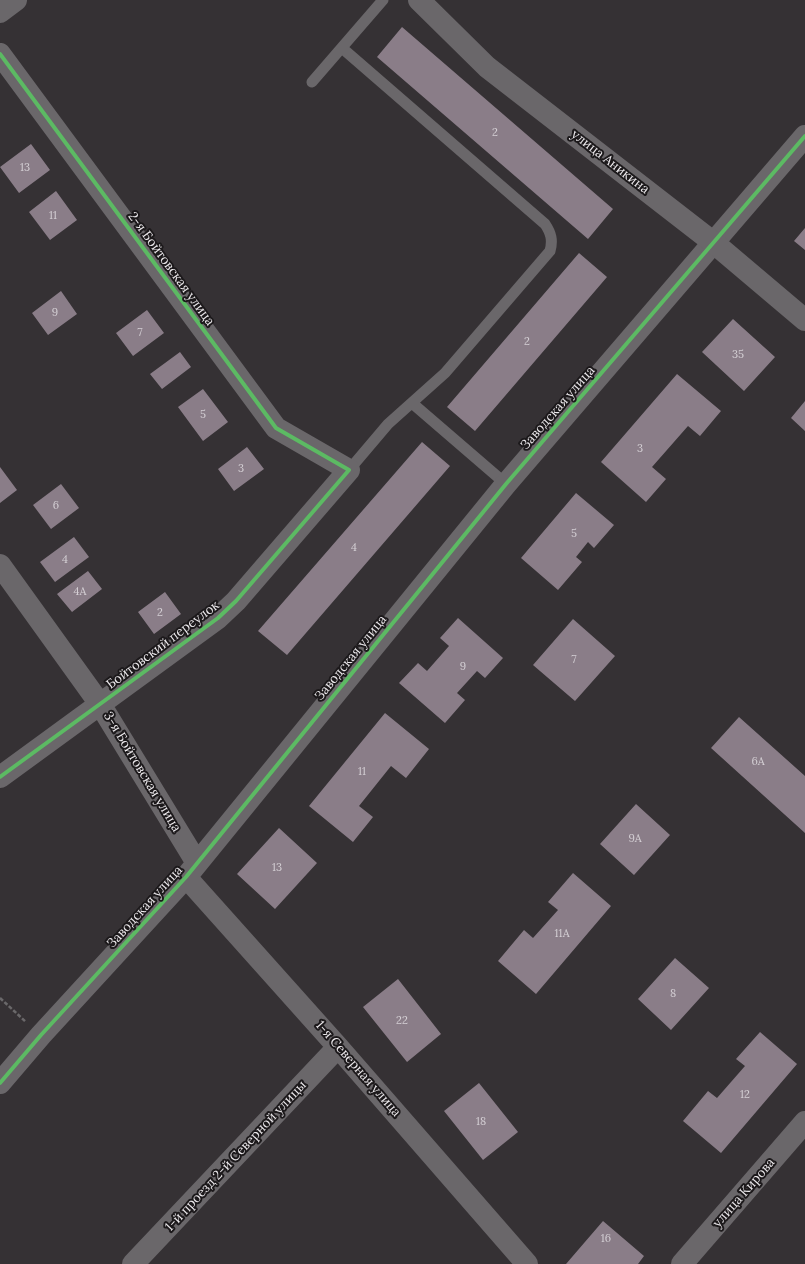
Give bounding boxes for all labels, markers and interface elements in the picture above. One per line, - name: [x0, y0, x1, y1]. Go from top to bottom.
- house number: 2: [492, 126, 498, 140]
- street label: улица Аникина: [568, 127, 652, 197]
- house number: 13: [20, 161, 30, 175]
- house number: 11: [49, 209, 57, 223]
- street label: 2-я Бойтовская улица: [125, 209, 217, 329]
- house number: 9: [52, 306, 58, 320]
- house number: 7: [137, 326, 143, 340]
- house number: 2: [524, 335, 530, 349]
- house number: 35: [732, 348, 744, 362]
- street label: Заводская улица: [518, 363, 598, 453]
- house number: 5: [200, 408, 206, 422]
- house number: 3: [637, 442, 643, 456]
- house number: 3: [238, 462, 244, 476]
- house number: 6: [53, 499, 59, 513]
- house number: 5: [571, 527, 577, 541]
- house number: 4: [351, 541, 357, 555]
- house number: 4: [62, 553, 68, 567]
- house number: 4А: [74, 585, 86, 599]
- street label: Бойтовский переулок: [104, 597, 222, 693]
- house number: 2: [157, 606, 163, 620]
- street label: Заводская улица: [312, 612, 390, 704]
- house number: 7: [571, 653, 577, 667]
- house number: 9: [460, 660, 466, 674]
- street label: 3-я Бойтовская улица: [100, 709, 184, 835]
- house number: 6А: [751, 755, 765, 769]
- house number: 11: [358, 765, 366, 779]
- house number: 9А: [628, 832, 642, 846]
- house number: 13: [272, 861, 282, 875]
- street label: Заводская улица: [104, 863, 186, 951]
- house number: 11А: [554, 927, 570, 941]
- house number: 8: [670, 987, 676, 1001]
- house number: 22: [396, 1014, 408, 1028]
- street label: 1-я Северная улица: [312, 1018, 404, 1120]
- street label: 1-й проезд 2-й Северной улицы: [162, 1078, 310, 1234]
- house number: 12: [740, 1088, 750, 1102]
- house number: 18: [476, 1115, 486, 1129]
- street label: улица Кирова: [710, 1155, 778, 1231]
- house number: 16: [601, 1232, 611, 1246]

